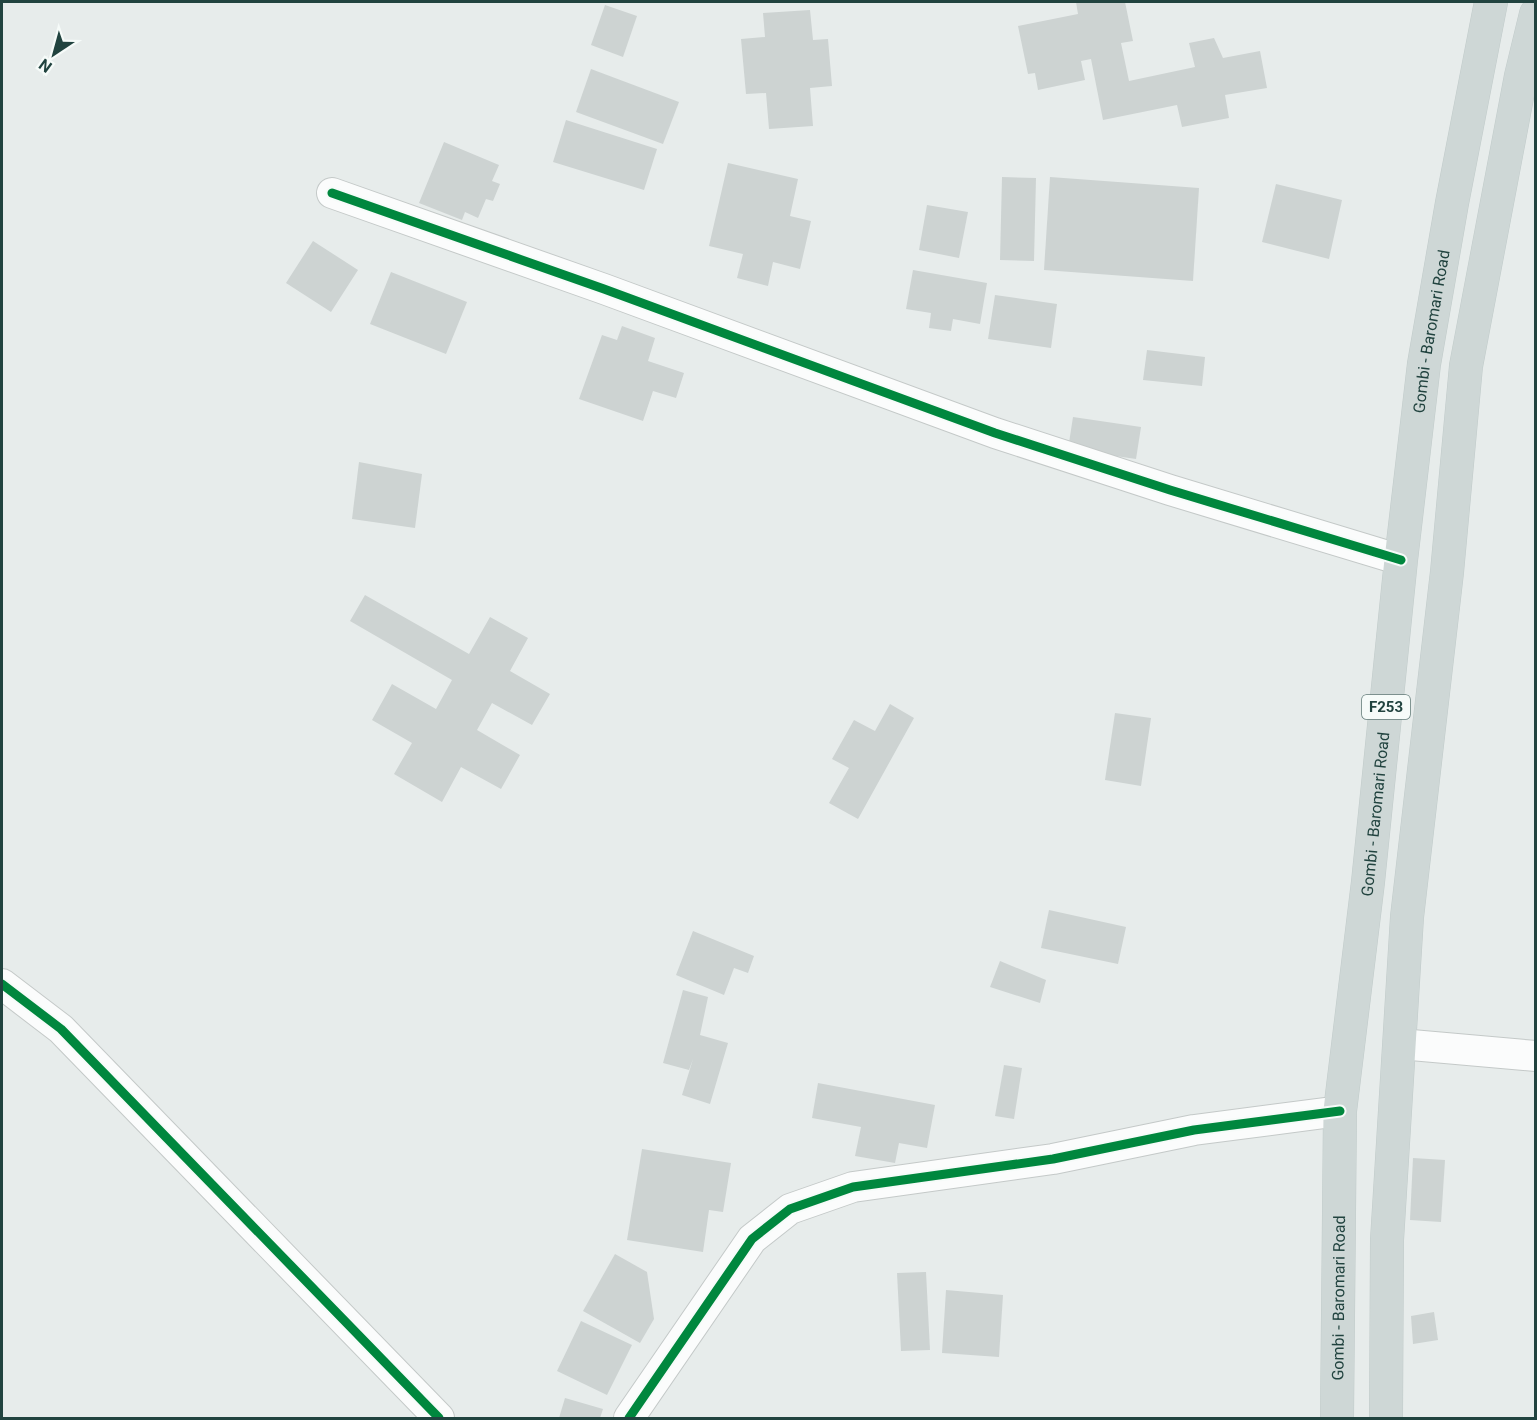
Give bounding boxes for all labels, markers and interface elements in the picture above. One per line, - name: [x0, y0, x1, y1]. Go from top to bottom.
- north arrow: [24, 24, 84, 84]
- text: N: [35, 55, 56, 77]
- street label: Gombi - Baromari Road: [1409, 248, 1453, 414]
- road number: F253: [1362, 695, 1410, 719]
- street label: Gombi - Baromari Road: [1357, 731, 1393, 897]
- street label: Gombi - Baromari Road: [1328, 1215, 1348, 1381]

